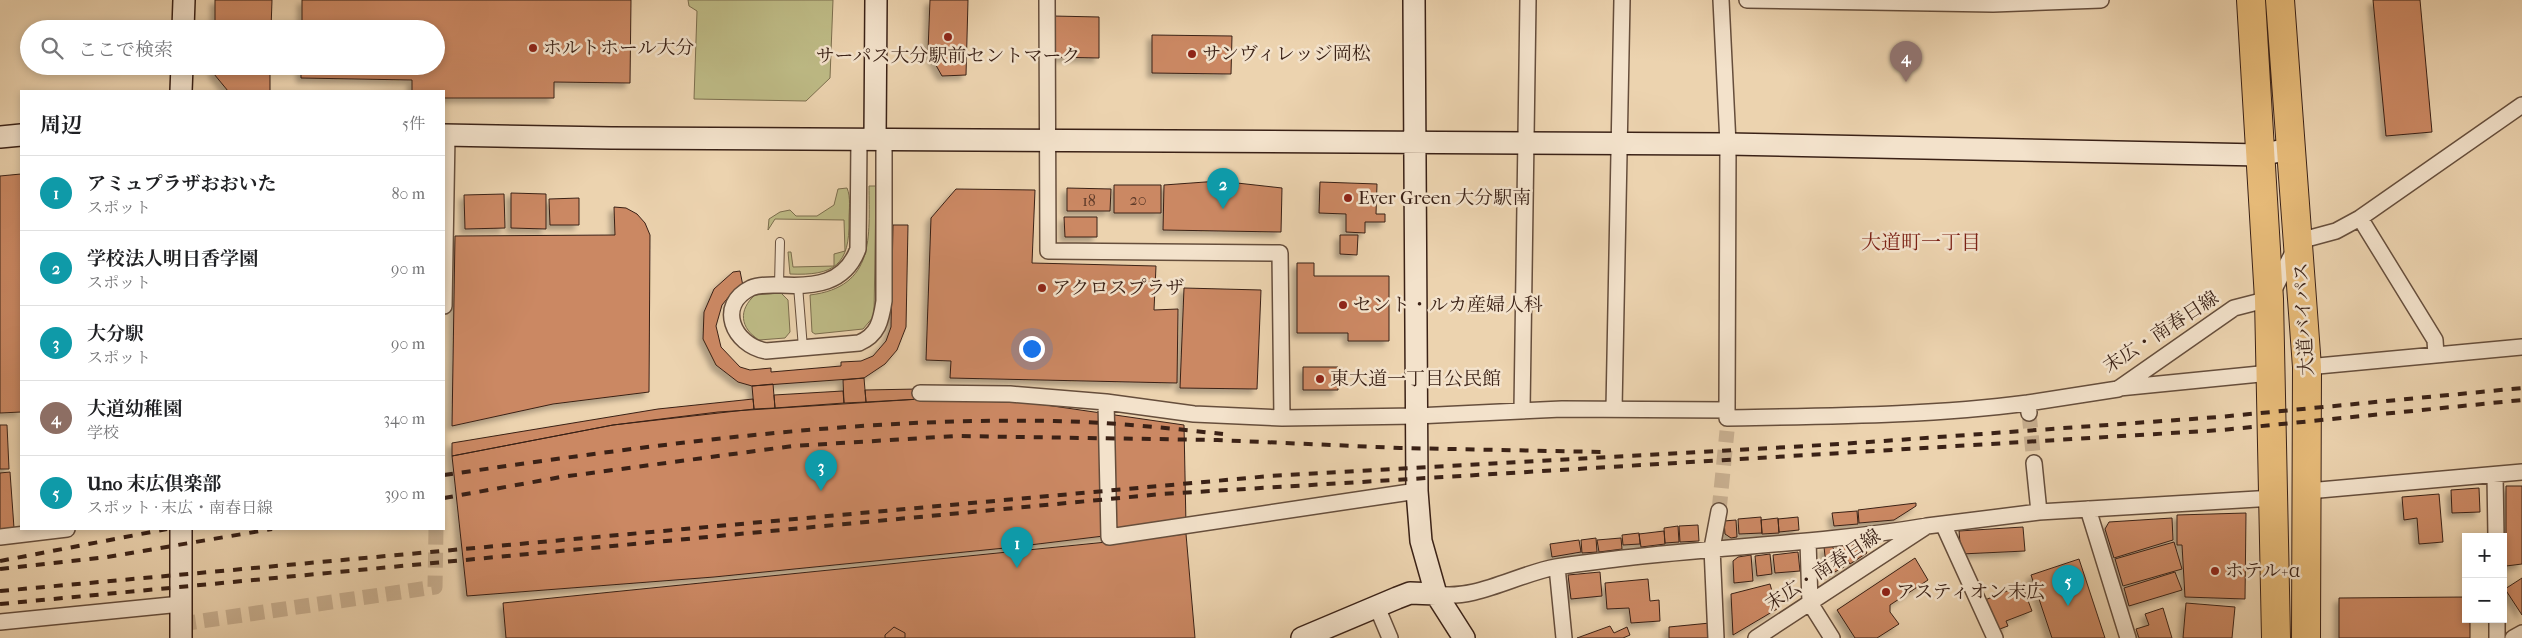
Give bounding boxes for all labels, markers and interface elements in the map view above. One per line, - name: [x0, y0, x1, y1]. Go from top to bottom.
- search box: [20, 20, 445, 75]
- marker: サーパス大分駅前セントマーク: [942, 31, 954, 43]
- icon: search: [38, 34, 66, 62]
- place label: ホルトホール大分: [543, 37, 695, 59]
- text: ここで検索: [78, 39, 173, 61]
- pin: 4: [1890, 41, 1922, 82]
- marker: ホルトホール大分: [527, 42, 539, 54]
- place label: サンヴィレッジ岡松: [1202, 43, 1371, 65]
- place label: サーパス大分駅前セントマーク: [815, 45, 1081, 67]
- marker: サンヴィレッジ岡松: [1186, 48, 1198, 60]
- text: 周辺: [40, 113, 82, 137]
- text: 5件: [402, 114, 425, 133]
- pin: 2: [1207, 168, 1239, 209]
- text: アミュプラザおおいた: [87, 173, 277, 195]
- text: 1: [53, 184, 59, 203]
- text: 80 m: [391, 184, 425, 203]
- place label: Ever Green 大分駅南: [1358, 187, 1531, 209]
- house number: 20: [1129, 190, 1147, 209]
- house number: 18: [1082, 191, 1096, 210]
- marker: Ever Green 大分駅南: [1342, 192, 1354, 204]
- text: スポット: [87, 198, 151, 217]
- district label: 大道町一丁目: [1861, 231, 1981, 254]
- text: 学校法人明日香学園: [87, 248, 258, 270]
- text: 2: [52, 259, 60, 278]
- text: 90 m: [391, 259, 425, 278]
- street label: 大道バイパス: [2290, 262, 2318, 376]
- text: スポット: [87, 273, 151, 292]
- place label: アクロスプラザ: [1052, 277, 1184, 299]
- marker: アクロスプラザ: [1036, 282, 1048, 294]
- street label: 末広・南春日線: [2099, 287, 2223, 377]
- place label: セント・ルカ産婦人科: [1353, 294, 1543, 316]
- marker: セント・ルカ産婦人科: [1337, 299, 1349, 311]
- text: 大分駅: [87, 323, 144, 345]
- text: 3: [53, 334, 59, 353]
- text: 90 m: [391, 334, 425, 353]
- your location: [1019, 336, 1045, 362]
- text: スポット: [87, 348, 151, 367]
- place label: 東大道一丁目公民館: [1330, 368, 1501, 390]
- marker: 東大道一丁目公民館: [1314, 373, 1326, 385]
- text: 大道幼稚園: [87, 398, 182, 420]
- text: 4: [51, 409, 61, 428]
- text: 340 m: [383, 409, 425, 428]
- text: 学校: [87, 423, 119, 442]
- pin: 3: [805, 450, 837, 491]
- text: Uno 末広倶楽部: [87, 473, 221, 495]
- text: 5: [53, 484, 59, 503]
- text: 390 m: [384, 484, 425, 503]
- text: スポット · 末広・南春日線: [87, 498, 273, 517]
- street label: 末広・南春日線: [1761, 525, 1885, 615]
- pin: 1: [1001, 527, 1033, 568]
- map controls: [2462, 533, 2507, 623]
- button: +: [2462, 533, 2507, 578]
- place label: ホテル+α: [2225, 560, 2301, 582]
- pin: 5: [2052, 565, 2084, 606]
- marker: ホテル+α: [2209, 565, 2221, 577]
- button: −: [2462, 578, 2507, 623]
- place label: アスティオン末広: [1896, 581, 2045, 603]
- marker: アスティオン末広: [1880, 586, 1892, 598]

